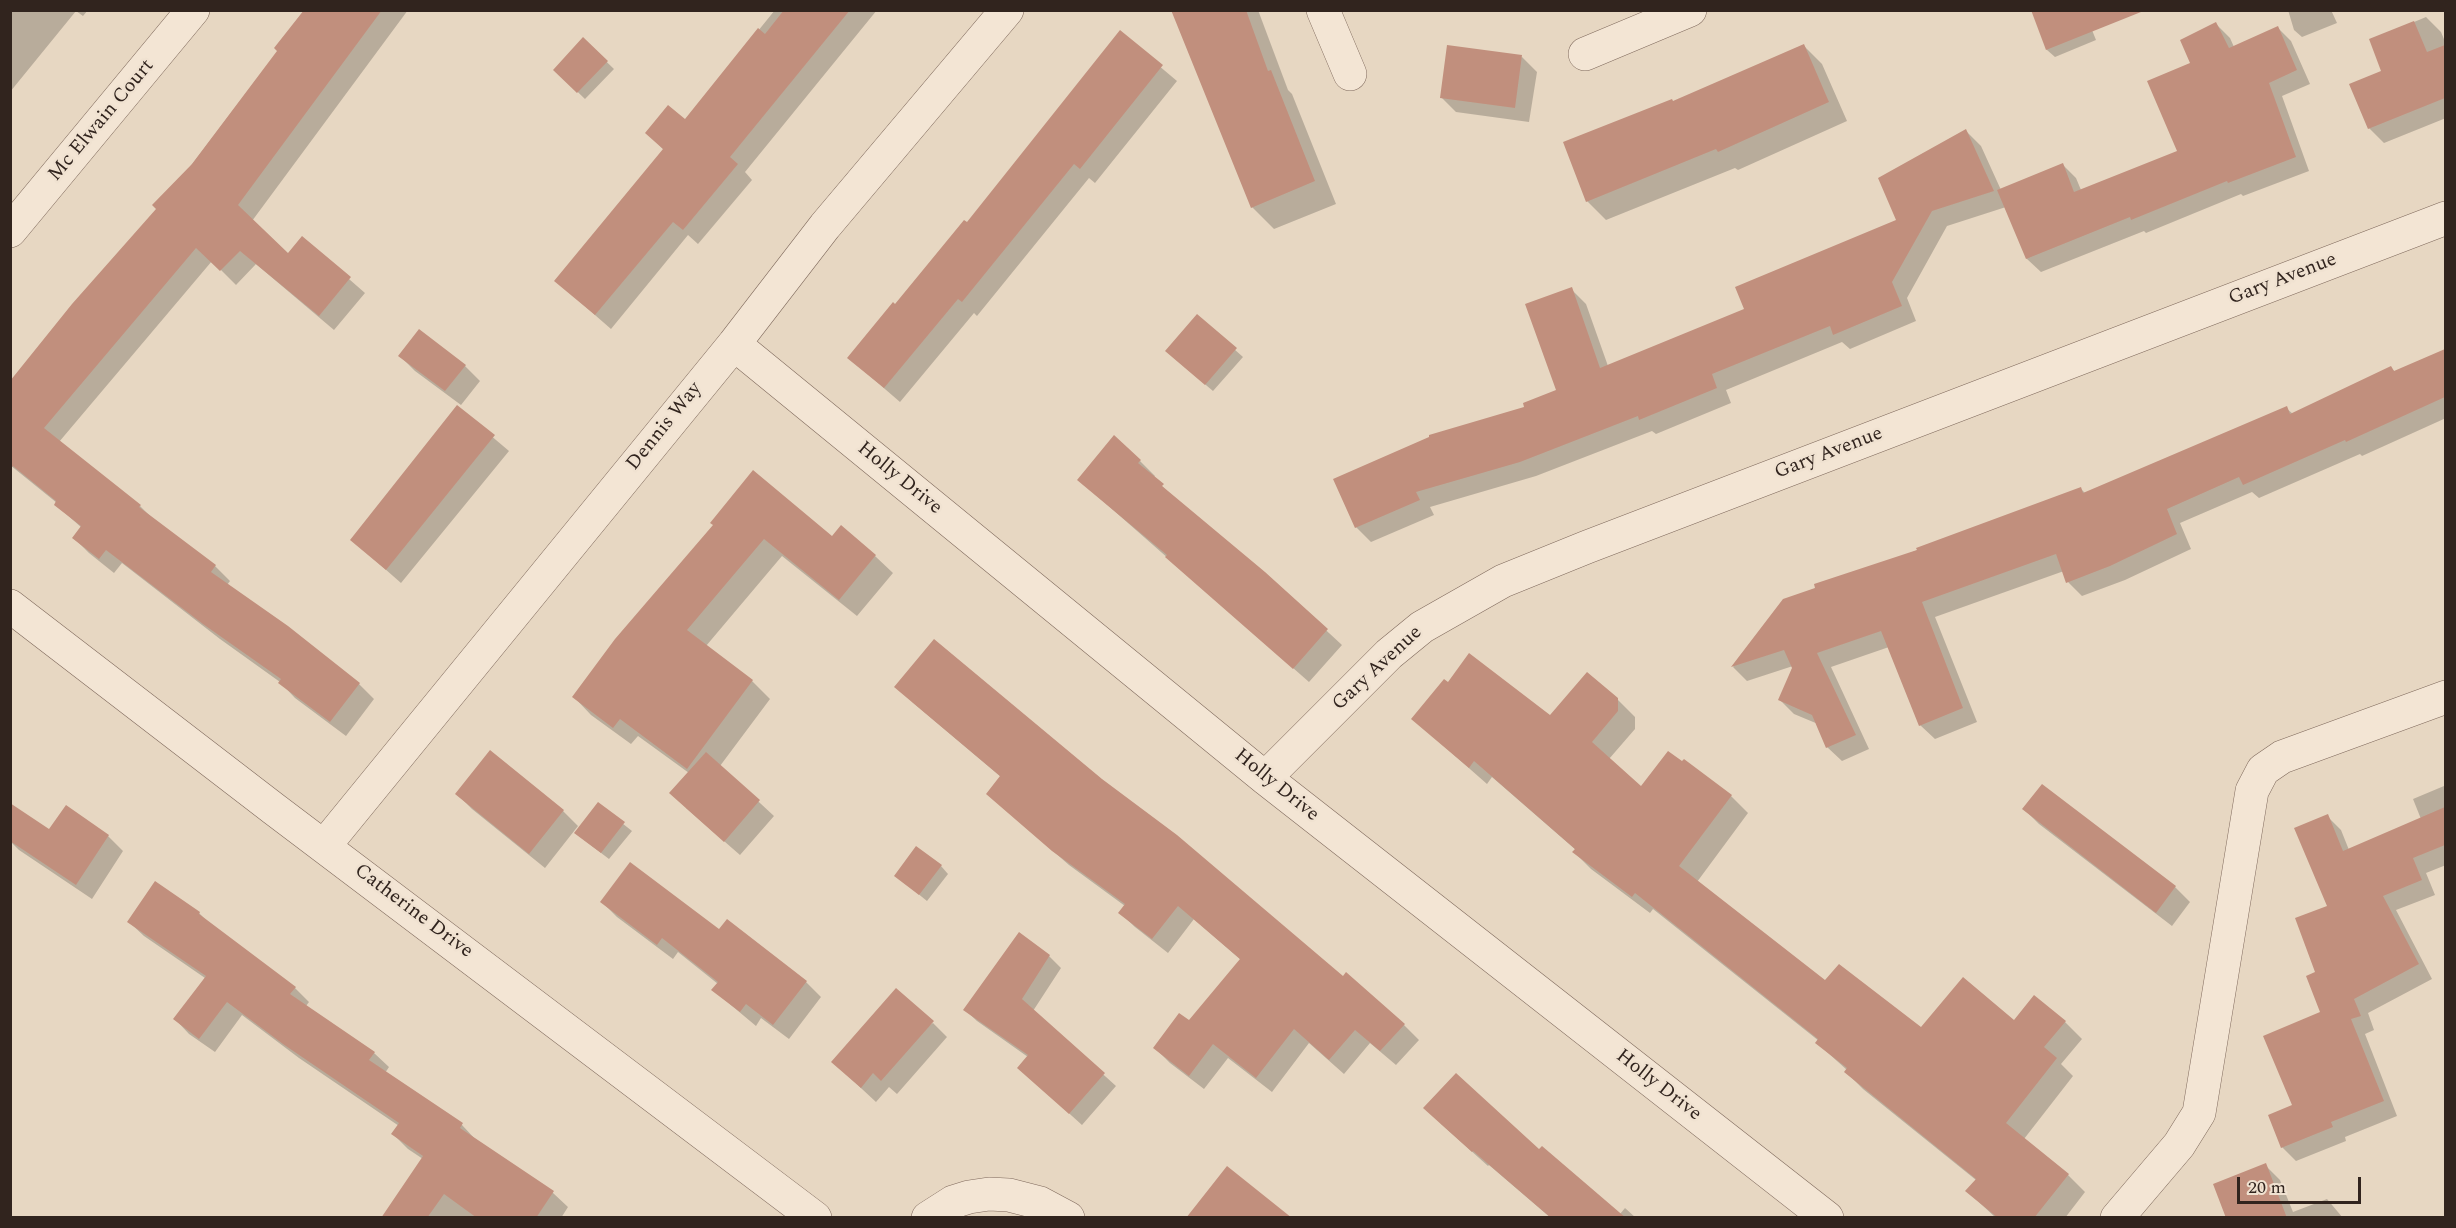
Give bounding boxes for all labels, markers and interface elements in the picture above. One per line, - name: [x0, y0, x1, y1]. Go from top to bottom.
- street label: Mc Elwain Court: [44, 55, 160, 187]
- street label: Gary Avenue: [2226, 248, 2340, 312]
- street label: Dennis Way: [622, 378, 708, 476]
- street label: Gary Avenue: [1772, 422, 1886, 486]
- street label: Holly Drive: [852, 437, 946, 521]
- street label: Gary Avenue: [1328, 621, 1428, 717]
- street label: Holly Drive: [1229, 744, 1323, 828]
- street label: Catherine Drive: [349, 860, 477, 964]
- street label: Holly Drive: [1610, 1045, 1706, 1127]
- scale bar: [2240, 1165, 2364, 1203]
- text: 20 m: [2248, 1174, 2286, 1201]

